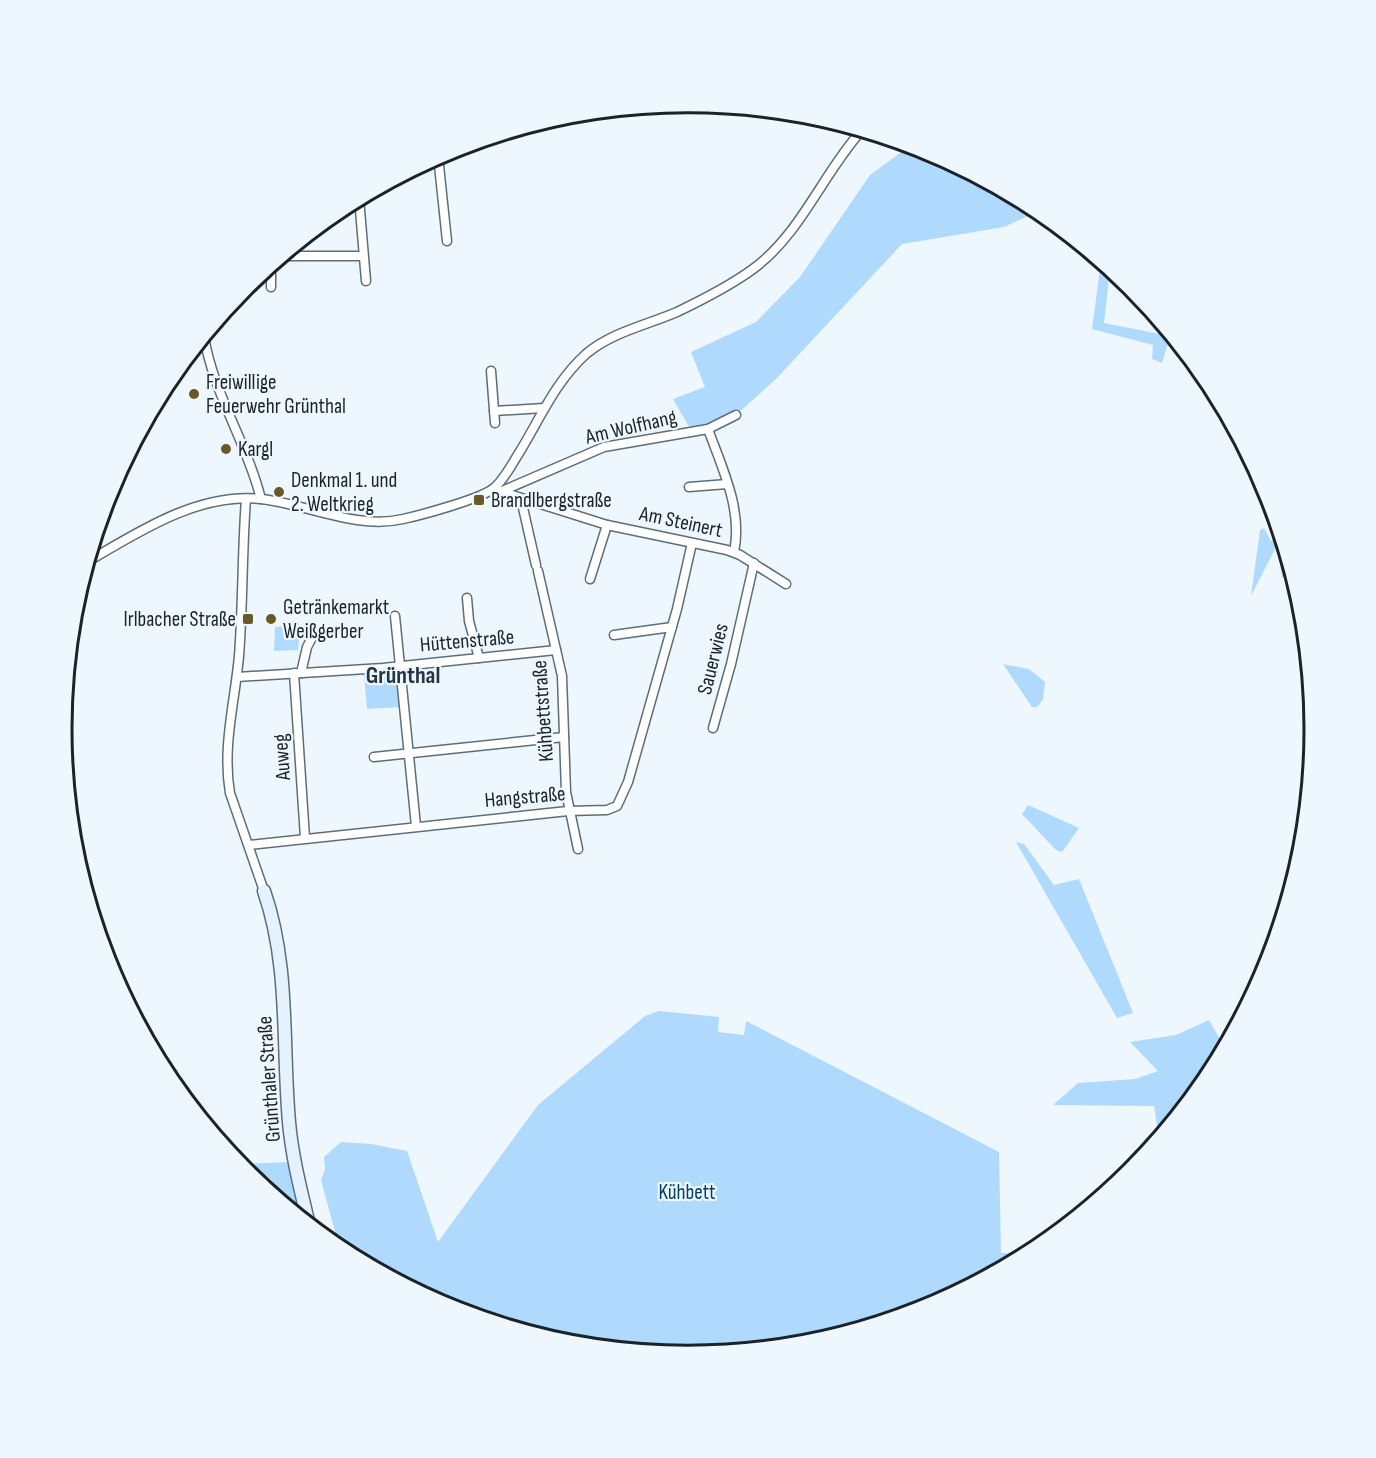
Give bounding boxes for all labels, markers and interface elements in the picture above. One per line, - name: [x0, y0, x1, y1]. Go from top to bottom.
- place label: Freiwillige Feuerwehr Grünthal: [206, 370, 346, 419]
- marker: Freiwillige Feuerwehr Grünthal: [187, 387, 201, 401]
- street label: Am Wolfhang: [582, 404, 679, 450]
- place label: Kargl: [238, 437, 273, 462]
- marker: Kargl: [219, 442, 233, 456]
- place label: Denkmal 1. und 2. Weltkrieg: [291, 468, 397, 517]
- marker: Denkmal 1. und 2. Weltkrieg: [272, 485, 286, 499]
- place label: Brandlbergstraße: [491, 488, 612, 513]
- marker: Brandlbergstraße: [472, 493, 486, 507]
- street label: Am Steinert: [636, 501, 725, 543]
- place label: Getränkemarkt Weißgerber: [283, 595, 389, 644]
- place label: Irlbacher Straße: [123, 607, 236, 632]
- marker: Irlbacher Straße: [241, 612, 255, 626]
- marker: Getränkemarkt Weißgerber: [264, 612, 278, 626]
- street label: Sauerwies: [692, 621, 734, 697]
- street label: Hüttenstraße: [419, 624, 515, 658]
- street label: Kühbettstraße: [527, 659, 559, 763]
- district label: Grünthal: [366, 661, 440, 690]
- street label: Auweg: [268, 733, 296, 782]
- street label: Hangstraße: [484, 781, 566, 813]
- street label: Grünthaler Straße: [252, 1015, 286, 1143]
- park label: Kühbett: [659, 1180, 715, 1205]

